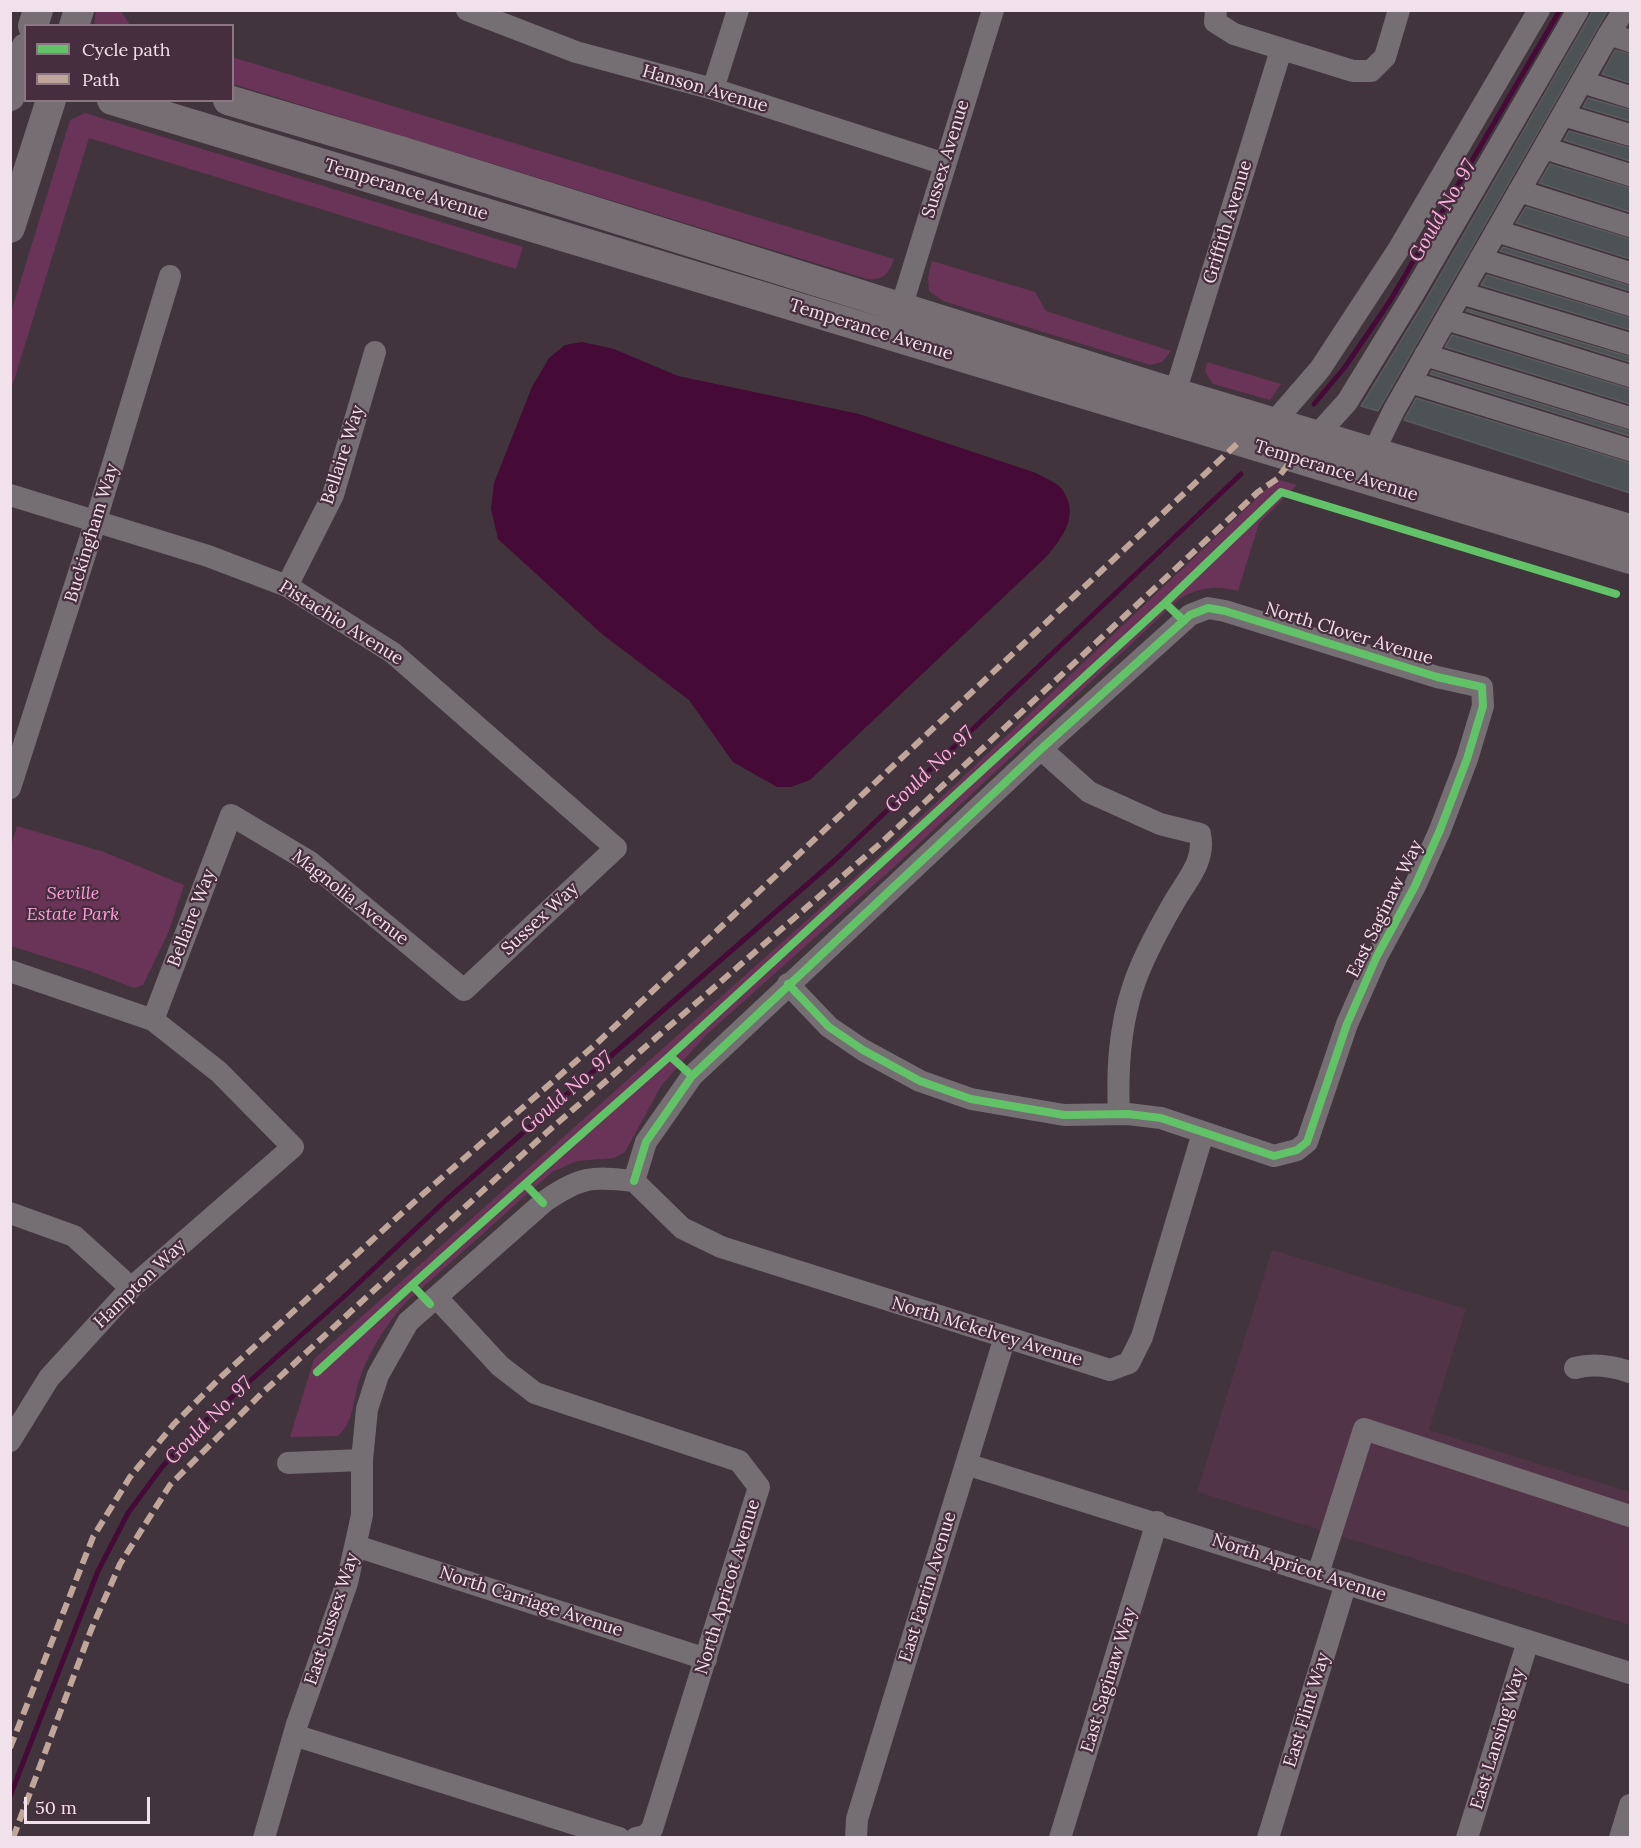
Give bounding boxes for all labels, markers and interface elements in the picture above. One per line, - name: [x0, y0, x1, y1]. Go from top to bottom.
- legend: [24, 24, 234, 102]
- text: Cycle path: [82, 38, 171, 61]
- street label: Hanson Avenue: [640, 61, 770, 117]
- text: Path: [82, 68, 120, 91]
- street label: Sussex Avenue: [918, 97, 974, 221]
- street label: Temperance Avenue: [322, 155, 490, 225]
- water label: Gould No. 97: [1404, 155, 1482, 267]
- street label: Griffith Avenue: [1199, 158, 1257, 286]
- street label: Temperance Avenue: [787, 295, 955, 365]
- street label: Bellaire Way: [317, 403, 369, 507]
- street label: Temperance Avenue: [1252, 436, 1420, 506]
- street label: Buckingham Way: [61, 461, 123, 605]
- street label: Pistachio Avenue: [275, 576, 407, 670]
- street label: North Clover Avenue: [1262, 598, 1436, 670]
- water label: Gould No. 97: [881, 722, 979, 818]
- street label: East Saginaw Way: [1342, 837, 1428, 981]
- street label: Magnolia Avenue: [287, 846, 413, 950]
- street label: Bellaire Way: [163, 866, 221, 970]
- street label: Sussex Way: [497, 878, 583, 960]
- park label: Seville Estate Park: [27, 883, 119, 926]
- water label: Gould No. 97: [516, 1046, 618, 1140]
- street label: Hampton Way: [90, 1235, 190, 1333]
- street label: North Mckelvey Avenue: [889, 1293, 1085, 1371]
- water label: Gould No. 97: [160, 1372, 258, 1470]
- street label: North Apricot Avenue: [691, 1497, 765, 1677]
- street label: East Farrin Avenue: [895, 1509, 961, 1665]
- street label: North Apricot Avenue: [1209, 1530, 1389, 1606]
- street label: East Sussex Way: [300, 1550, 364, 1688]
- street label: North Carriage Avenue: [436, 1562, 626, 1642]
- street label: East Saginaw Way: [1077, 1605, 1141, 1755]
- street label: East Flint Way: [1279, 1650, 1335, 1770]
- street label: East Lansing Way: [1466, 1666, 1530, 1812]
- scale bar: [27, 1785, 153, 1823]
- text: 50 m: [35, 1796, 77, 1819]

